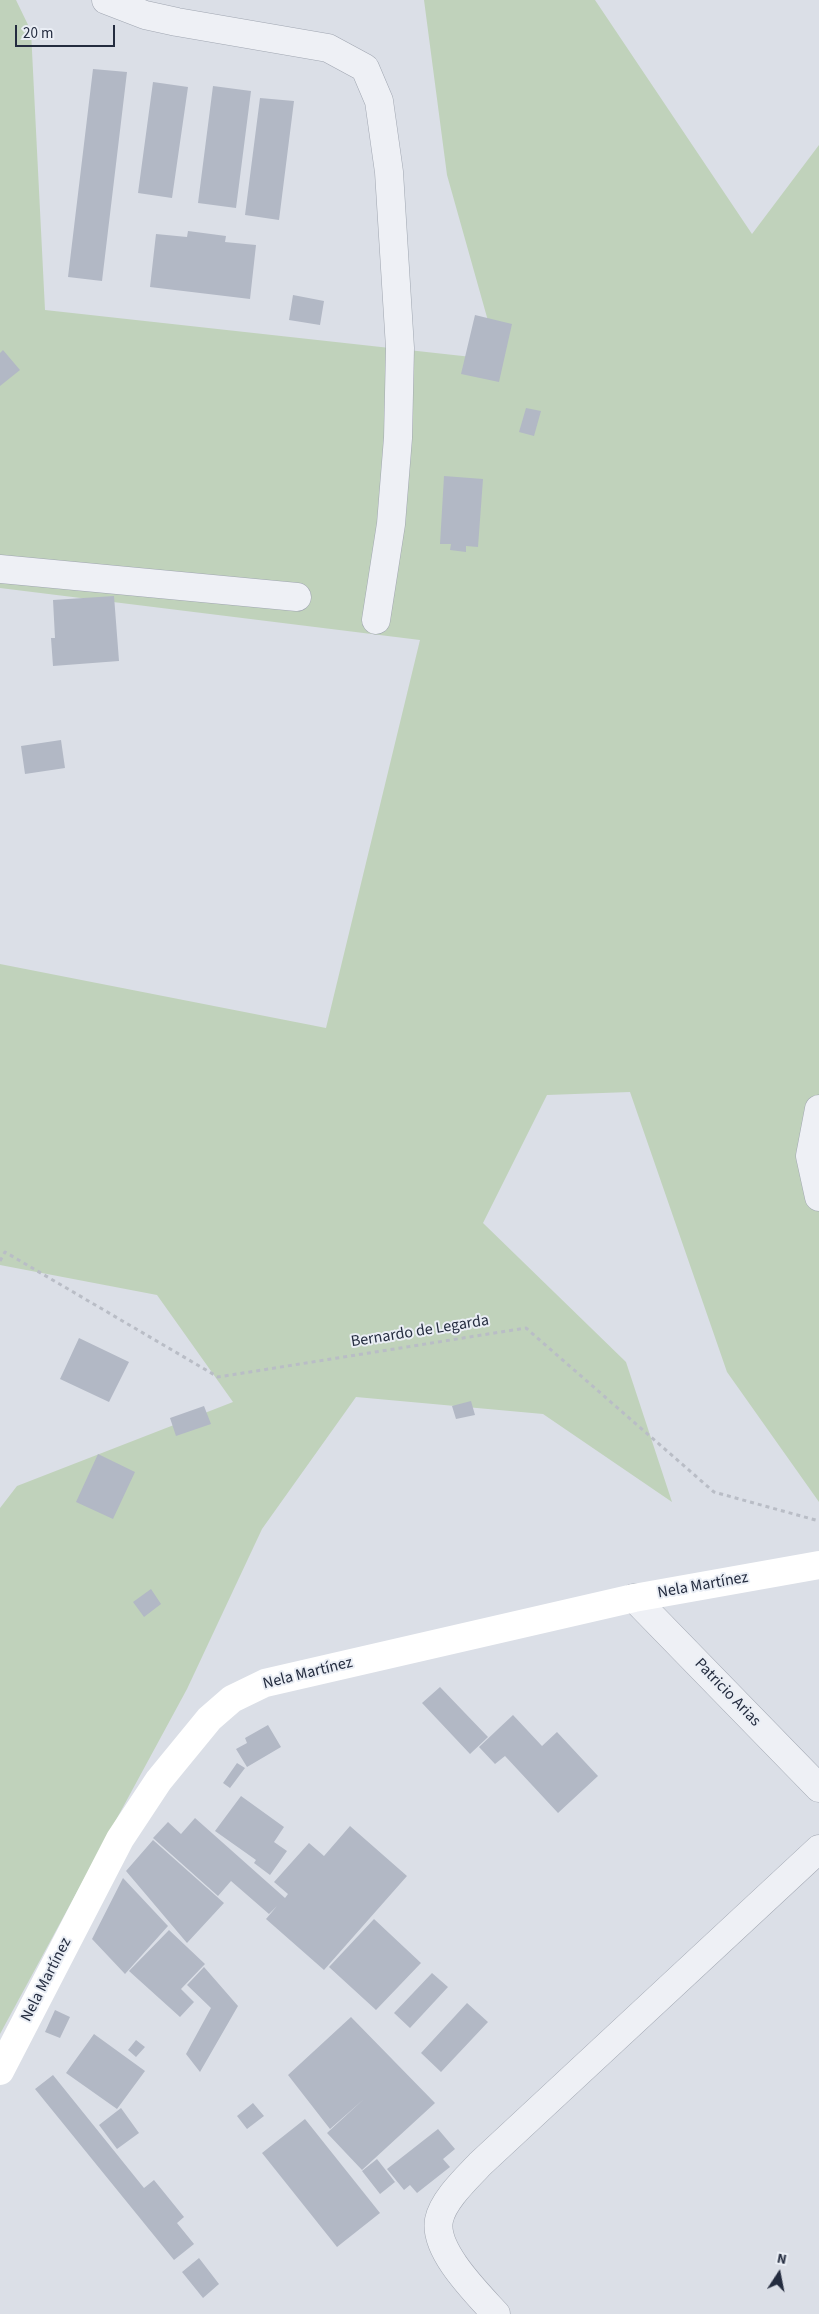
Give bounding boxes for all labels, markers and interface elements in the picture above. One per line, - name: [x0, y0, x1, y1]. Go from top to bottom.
- scale bar: [18, 15, 118, 47]
- text: 20 m: [23, 23, 53, 44]
- street label: Bernardo de Legarda: [350, 1312, 490, 1352]
- street label: Nela Martínez: [656, 1569, 750, 1603]
- street label: Nela Martínez: [261, 1654, 355, 1694]
- street label: Patricio Arias: [690, 1655, 764, 1731]
- street label: Nela Martínez: [18, 1935, 76, 2025]
- north arrow: [754, 2249, 804, 2299]
- text: N: [775, 2249, 788, 2270]

